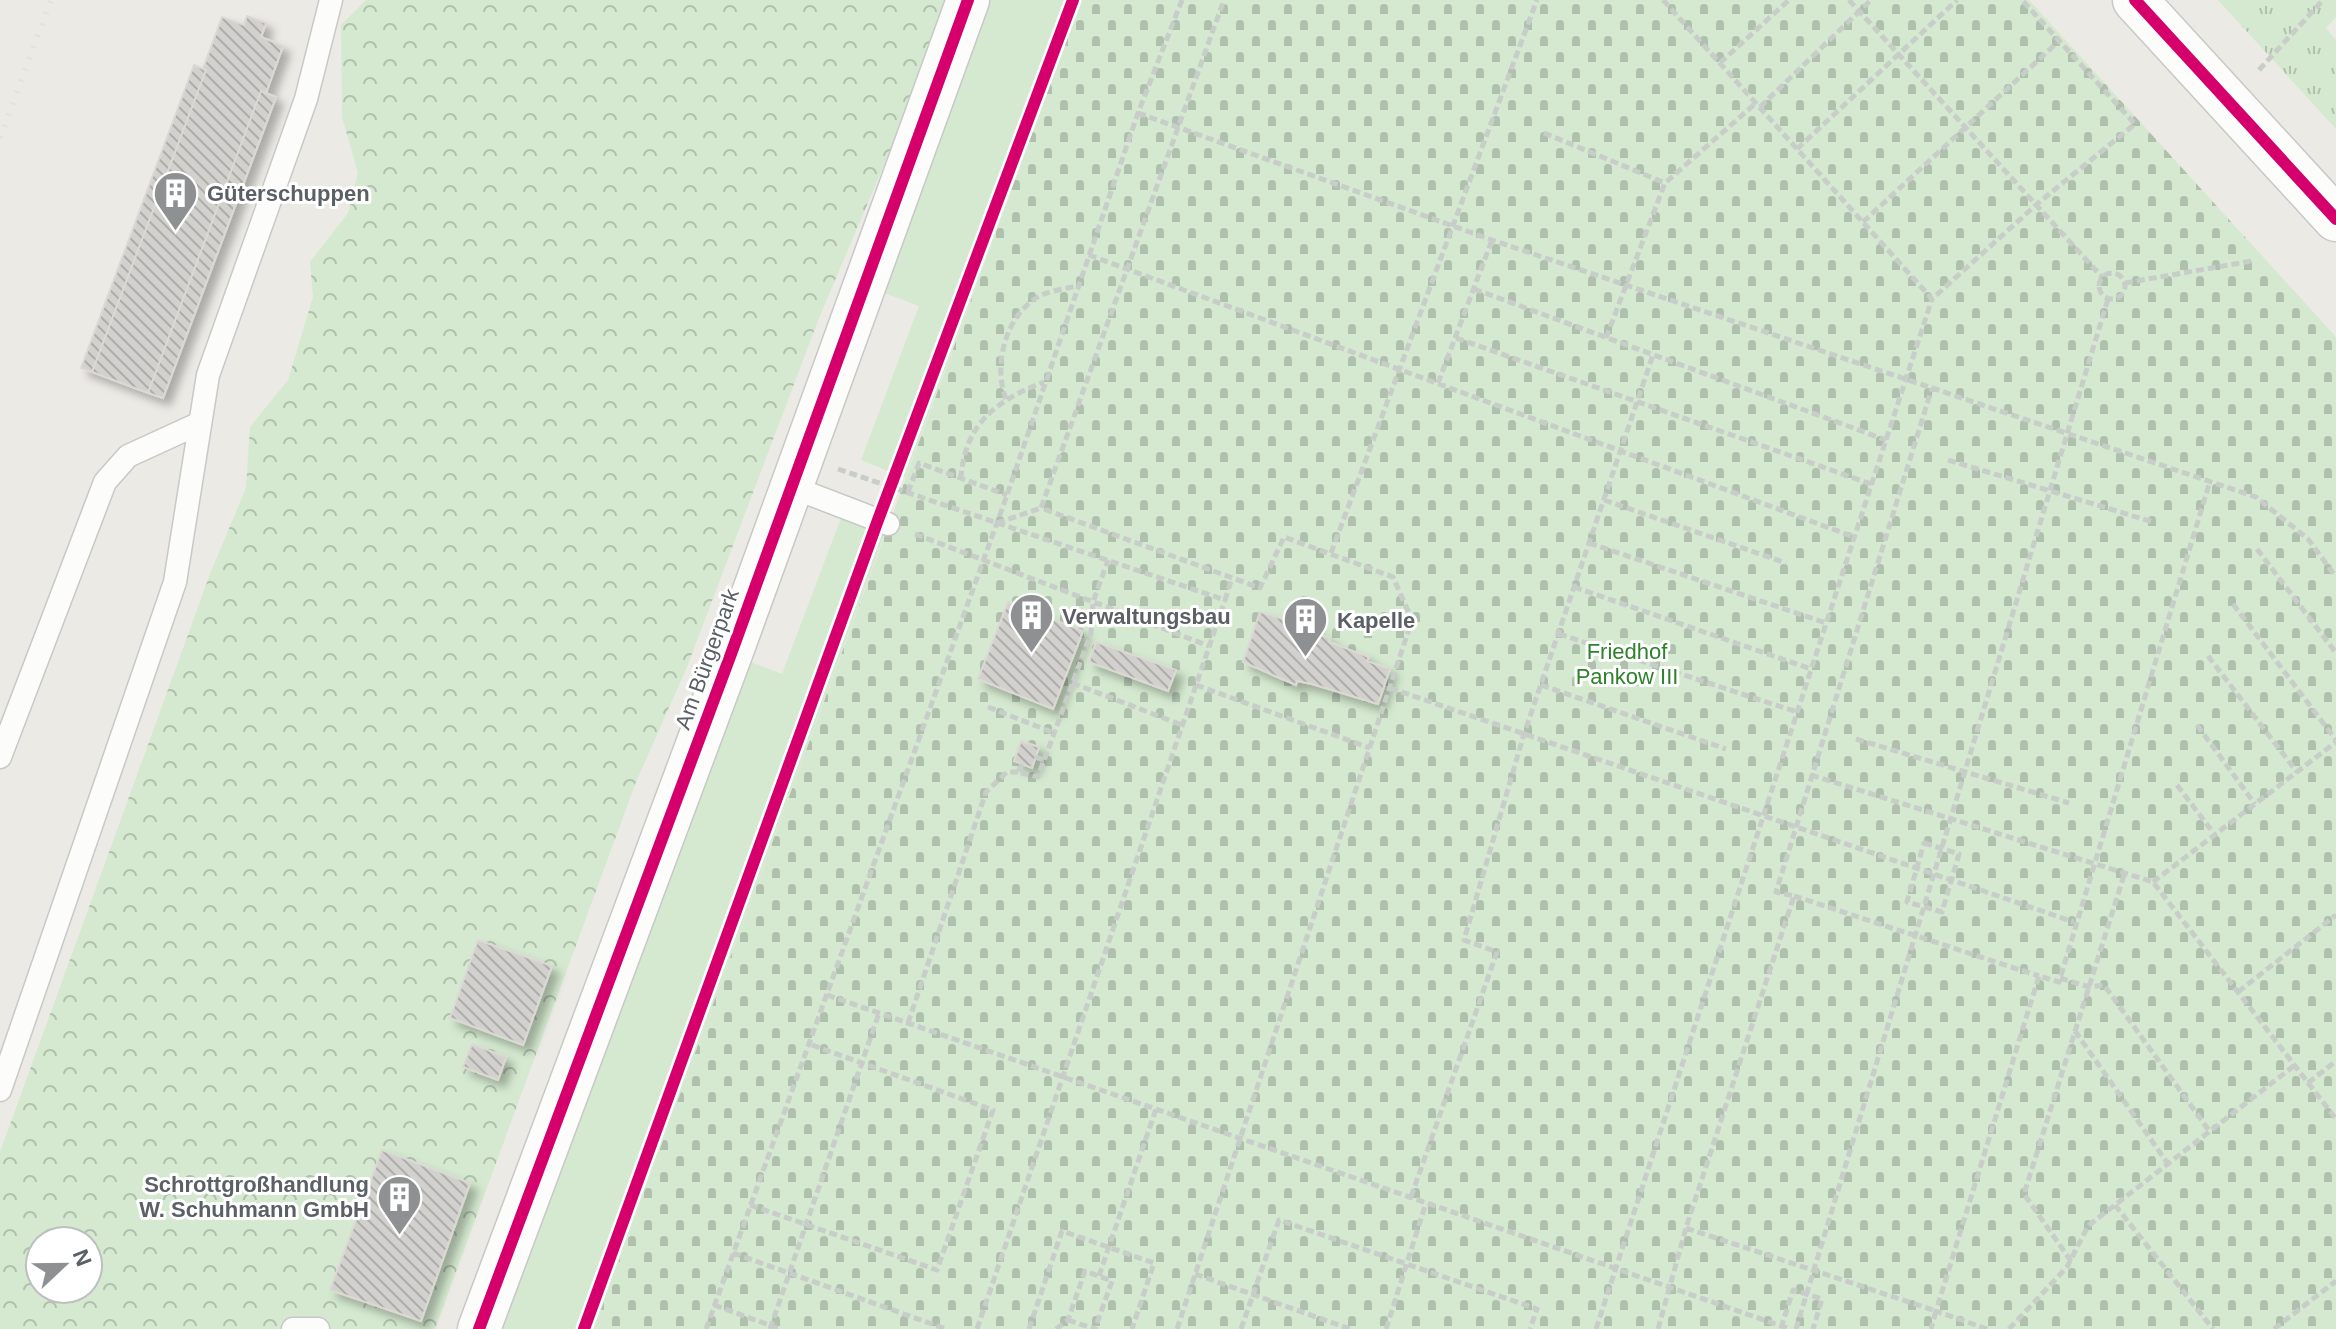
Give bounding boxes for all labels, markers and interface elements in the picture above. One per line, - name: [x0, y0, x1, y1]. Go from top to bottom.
- building icon: Güterschuppen: [152, 169, 200, 232]
- place label: Güterschuppen: [207, 181, 370, 206]
- street label: Am Bürgerpark: [670, 584, 744, 733]
- building icon: Verwaltungsbau: [1007, 592, 1055, 655]
- building icon: Kapelle: [1282, 596, 1330, 659]
- place label: Verwaltungsbau: [1062, 604, 1231, 629]
- place label: Kapelle: [1337, 608, 1415, 633]
- park label: Friedhof Pankow III: [1576, 639, 1678, 689]
- place label: Schrottgroßhandlung W. Schuhmann GmbH: [139, 1172, 369, 1222]
- building icon: Schrottgroßhandlung W. Schuhmann GmbH: [376, 1173, 424, 1236]
- north arrow: [24, 1225, 104, 1305]
- text: N: [68, 1246, 97, 1270]

